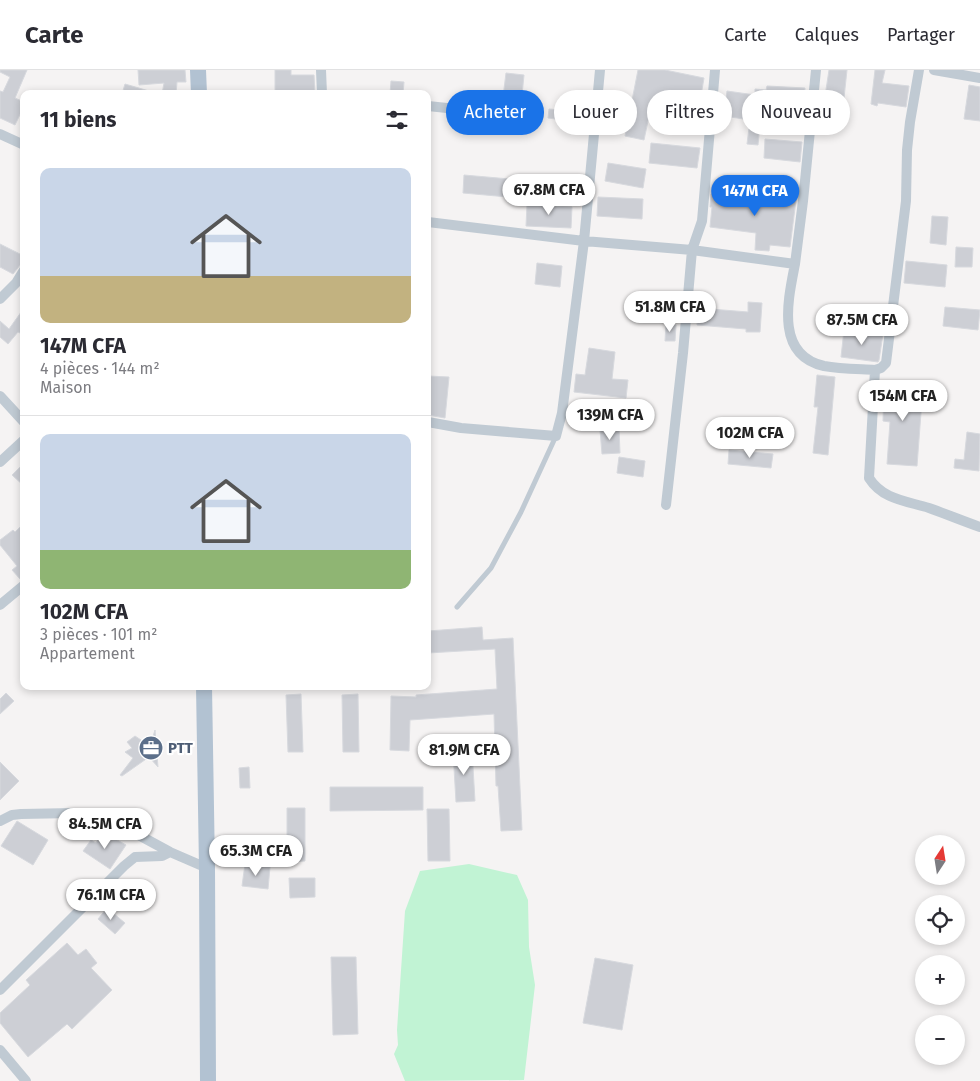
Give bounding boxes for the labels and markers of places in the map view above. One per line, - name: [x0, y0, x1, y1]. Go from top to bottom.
- pin: 67.8M CFA: [492, 174, 606, 216]
- pin: 147M CFA: [703, 174, 807, 217]
- pin: 51.8M CFA: [613, 290, 727, 333]
- pin: 87.5M CFA: [805, 304, 919, 346]
- pin: 154M CFA: [851, 380, 955, 422]
- pin: 139M CFA: [558, 398, 662, 441]
- pin: 102M CFA: [698, 416, 802, 459]
- pin: 81.9M CFA: [407, 734, 521, 776]
- office icon: PTT: [138, 735, 164, 761]
- place label: PTT: [168, 739, 194, 757]
- pin: 84.5M CFA: [48, 808, 162, 850]
- pin: 65.3M CFA: [199, 834, 313, 877]
- pin: 76.1M CFA: [54, 878, 168, 921]

